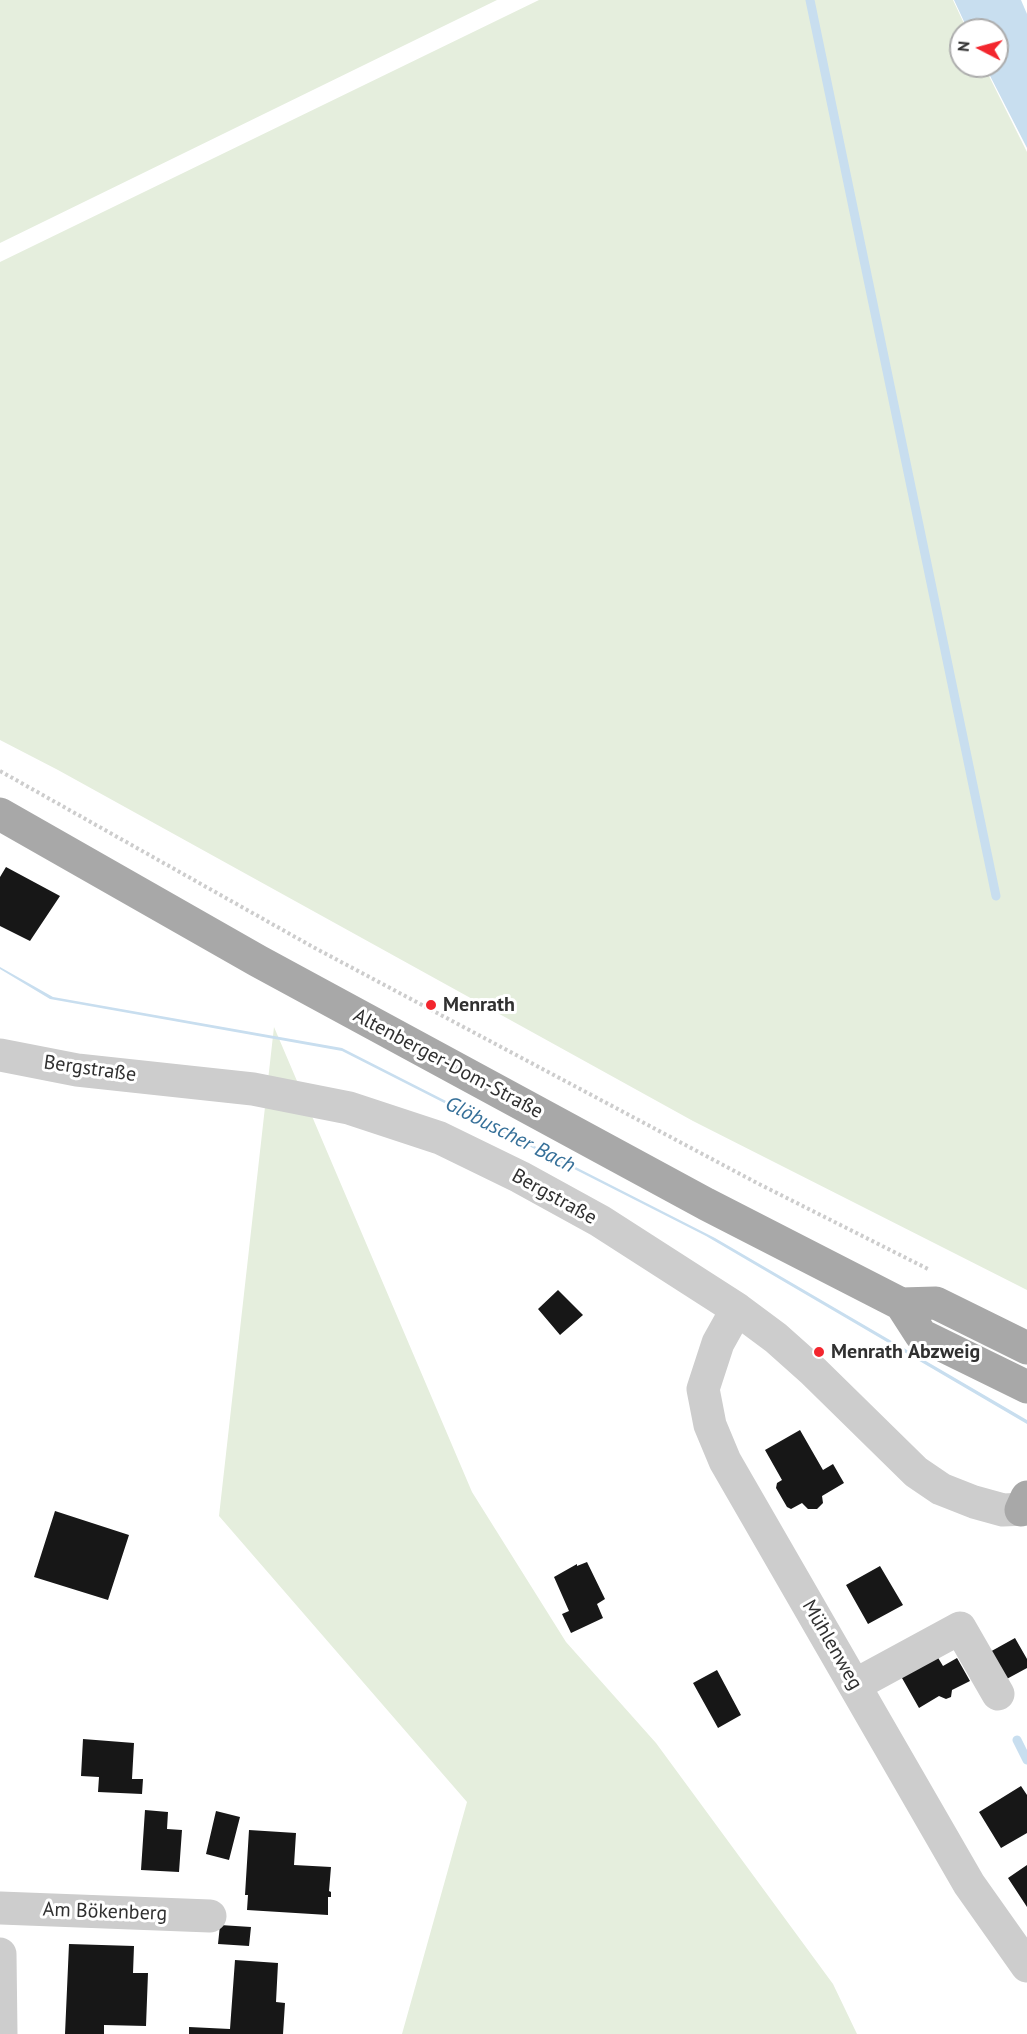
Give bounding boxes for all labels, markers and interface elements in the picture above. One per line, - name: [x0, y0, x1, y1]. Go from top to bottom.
- north arrow: [949, 18, 1009, 78]
- text: N: [953, 40, 974, 53]
- place label: Menrath: [443, 993, 515, 1017]
- marker: Menrath: [424, 998, 438, 1012]
- street label: Altenberger-Dom-Straße: [349, 1004, 547, 1124]
- street label: Bergstraße: [42, 1051, 138, 1087]
- water label: Glöbuscher Bach: [441, 1091, 579, 1179]
- street label: Bergstraße: [507, 1164, 601, 1230]
- place label: Menrath Abzweig: [831, 1340, 980, 1364]
- marker: Menrath Abzweig: [812, 1345, 826, 1359]
- street label: Mühlenweg: [797, 1596, 867, 1694]
- street label: Am Bökenberg: [42, 1898, 168, 1926]

